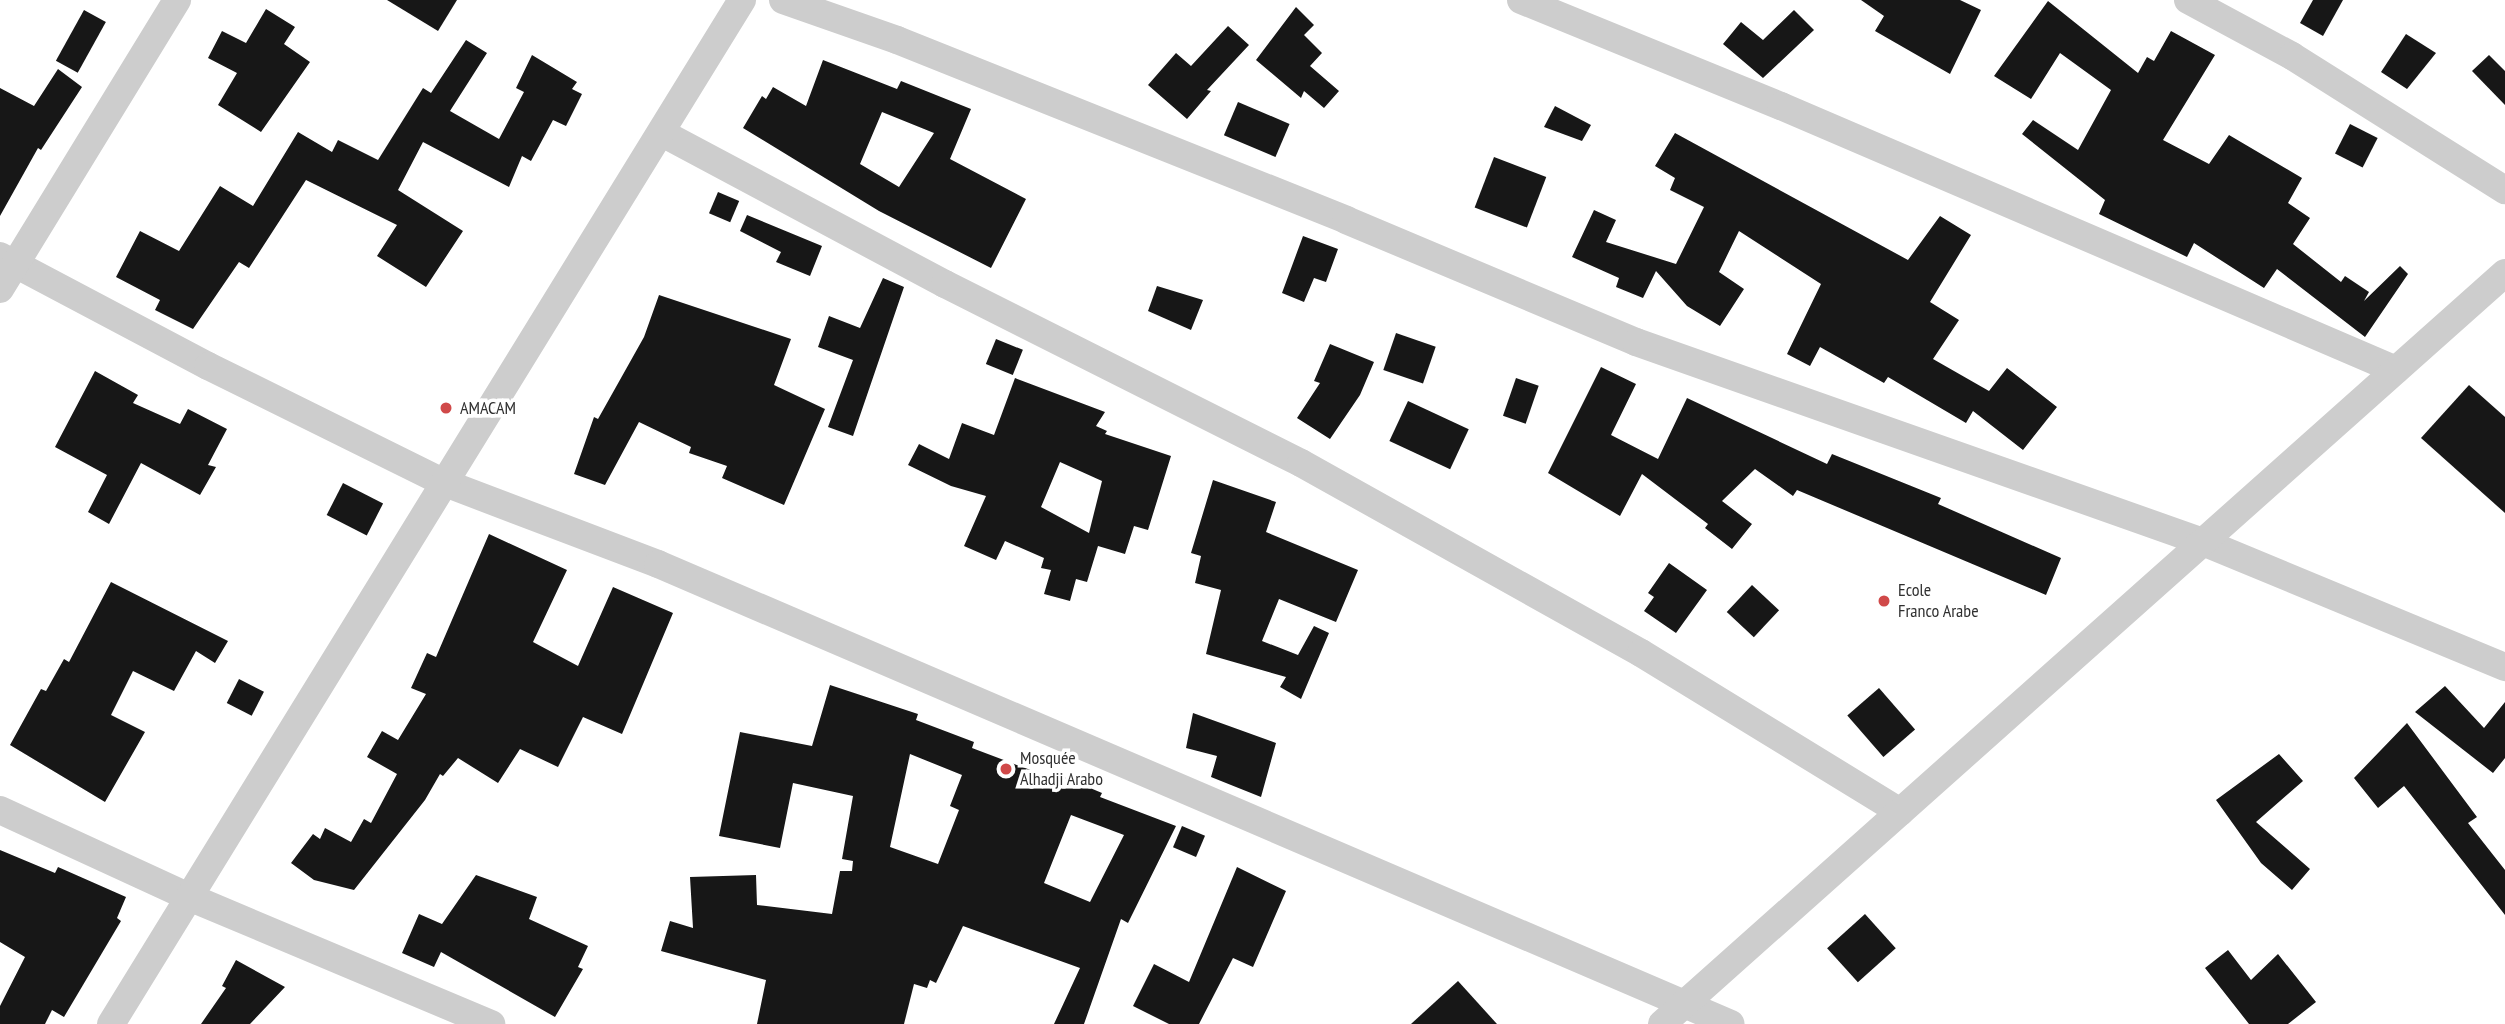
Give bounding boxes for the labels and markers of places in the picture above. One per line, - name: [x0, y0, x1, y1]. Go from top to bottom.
- place label: AMACAM: [460, 397, 516, 419]
- marker: AMACAM: [438, 400, 454, 416]
- place label: Ecole Franco Arabe: [1898, 580, 1979, 622]
- marker: Ecole Franco Arabe: [1876, 593, 1892, 609]
- place label: Mosquée Alhadji Arabo: [1020, 748, 1103, 790]
- marker: Mosquée Alhadji Arabo: [998, 761, 1014, 777]

